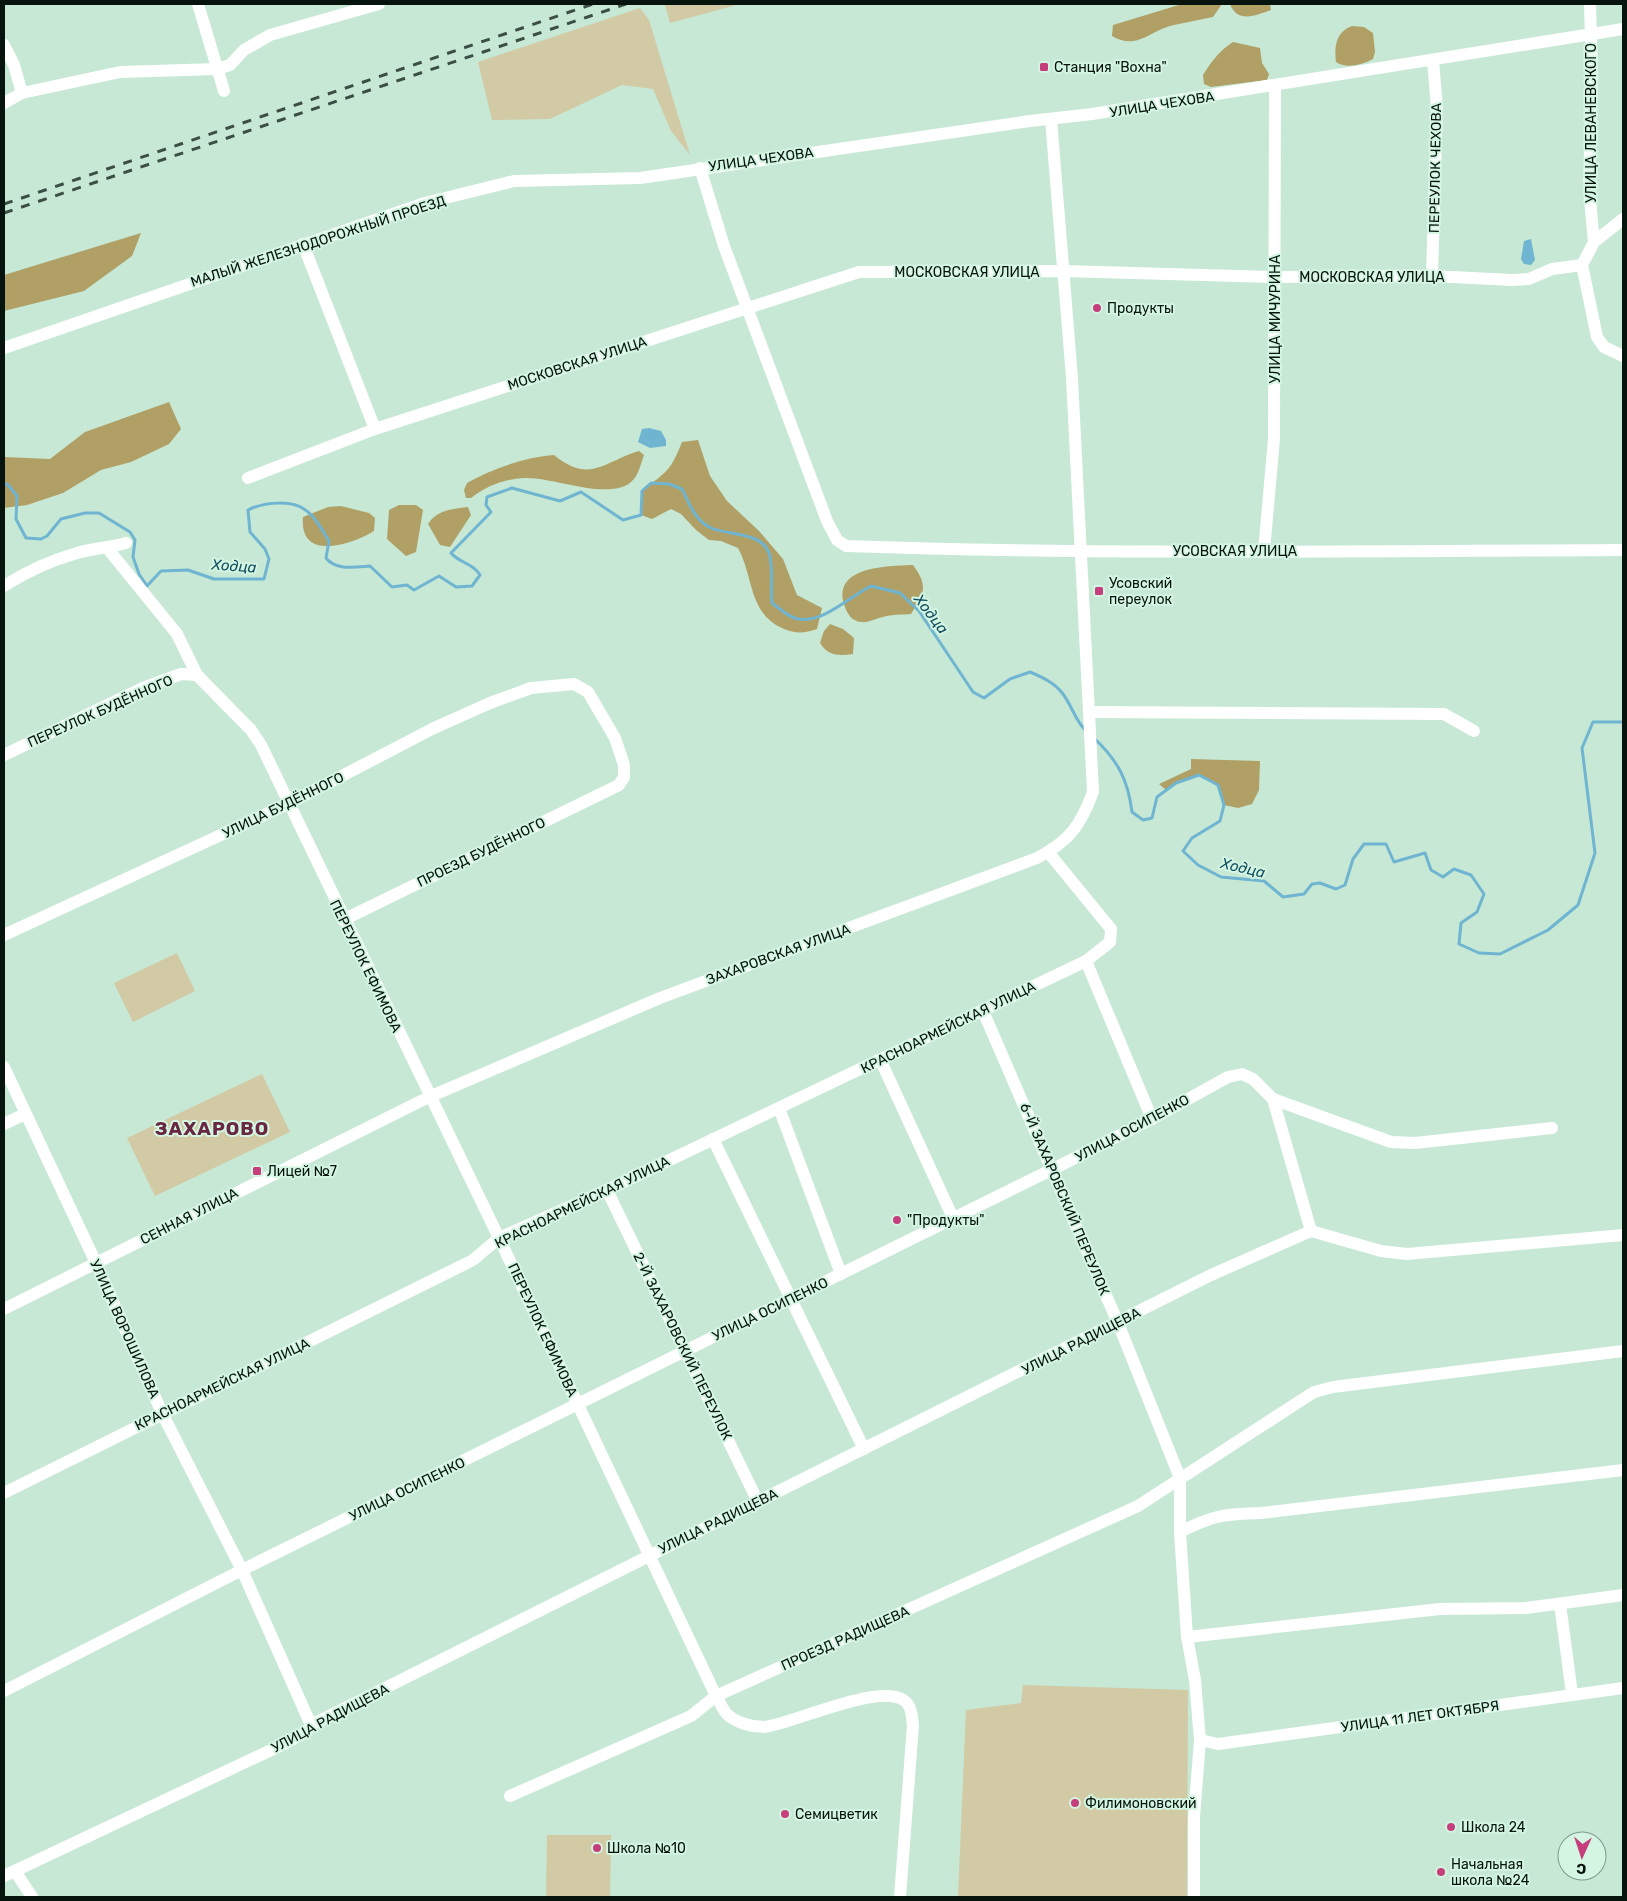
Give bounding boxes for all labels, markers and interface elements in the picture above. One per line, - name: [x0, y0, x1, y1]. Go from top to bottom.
- street label: УЛИЦА ЛЕВАНЕВСКОГО: [1583, 43, 1600, 203]
- place label: Станция "Вохна": [1054, 59, 1167, 76]
- marker: Станция "Вохна": [1038, 61, 1050, 73]
- street label: УЛИЦА ЧЕХОВА: [1108, 88, 1216, 121]
- street label: ПЕРЕУЛОК ЧЕХОВА: [1426, 102, 1445, 233]
- street label: УЛИЦА ЧЕХОВА: [707, 144, 815, 175]
- street label: МАЛЫЙ ЖЕЛЕЗНОДОРОЖНЫЙ ПРОЕЗД: [188, 191, 448, 291]
- street label: УЛИЦА МИЧУРИНА: [1267, 254, 1284, 383]
- street label: МОСКОВСКАЯ УЛИЦА: [894, 264, 1040, 281]
- street label: МОСКОВСКАЯ УЛИЦА: [1299, 269, 1445, 286]
- place label: Продукты: [1107, 300, 1174, 317]
- marker: Продукты: [1091, 302, 1103, 314]
- street label: МОСКОВСКАЯ УЛИЦА: [505, 333, 649, 394]
- street label: УСОВСКАЯ УЛИЦА: [1173, 543, 1298, 560]
- water label: Ходца: [210, 555, 257, 577]
- place label: Усовский переулок: [1109, 575, 1172, 608]
- marker: Усовский переулок: [1093, 585, 1105, 597]
- water label: Ходца: [909, 590, 952, 637]
- street label: ПЕРЕУЛОК БУДЁННОГО: [25, 671, 175, 751]
- street label: УЛИЦА БУДЁННОГО: [219, 768, 347, 842]
- street label: ПРОЕЗД БУДЁННОГО: [414, 813, 548, 891]
- water label: Ходца: [1218, 854, 1267, 882]
- street label: ПЕРЕУЛОК ЕФИМОВА: [326, 897, 405, 1036]
- street label: ЗАХАРОВСКАЯ УЛИЦА: [704, 920, 853, 988]
- street label: КРАСНОАРМЕЙСКАЯ УЛИЦА: [858, 976, 1039, 1077]
- street label: УЛИЦА ОСИПЕНКО: [1072, 1091, 1192, 1166]
- street label: 6-Й ЗАХАРОВСКИЙ ПЕРЕУЛОК: [1016, 1100, 1114, 1298]
- district label: ЗАХАРОВО: [155, 1117, 269, 1140]
- street label: КРАСНОАРМЕЙСКАЯ УЛИЦА: [492, 1151, 673, 1252]
- place label: Лицей №7: [267, 1163, 337, 1180]
- marker: Лицей №7: [251, 1165, 263, 1177]
- street label: СЕННАЯ УЛИЦА: [137, 1184, 242, 1248]
- place label: "Продукты": [907, 1212, 984, 1229]
- marker: "Продукты": [891, 1214, 903, 1226]
- street label: 2-Й ЗАХАРОВСКИЙ ПЕРЕУЛОК: [630, 1249, 736, 1443]
- street label: УЛИЦА ВОРОШИЛОВА: [86, 1257, 163, 1402]
- street label: ПЕРЕУЛОК ЕФИМОВА: [504, 1261, 581, 1400]
- street label: УЛИЦА ОСИПЕНКО: [710, 1274, 831, 1345]
- street label: УЛИЦА РАДИЩЕВА: [1019, 1304, 1144, 1379]
- street label: КРАСНОАРМЕЙСКАЯ УЛИЦА: [132, 1333, 313, 1434]
- street label: УЛИЦА ОСИПЕНКО: [347, 1454, 468, 1525]
- street label: УЛИЦА РАДИЩЕВА: [656, 1485, 781, 1558]
- street label: ПРОЕЗД РАДИЩЕВА: [778, 1602, 913, 1674]
- street label: УЛИЦА РАДИЩЕВА: [269, 1680, 392, 1757]
- street label: УЛИЦА 11 ЛЕТ ОКТЯБРЯ: [1340, 1697, 1500, 1736]
- place label: Филимоновский: [1085, 1795, 1196, 1812]
- marker: Филимоновский: [1069, 1797, 1081, 1809]
- place label: Семицветик: [795, 1806, 878, 1823]
- marker: Семицветик: [779, 1808, 791, 1820]
- place label: Школа 24: [1461, 1819, 1526, 1836]
- marker: Школа 24: [1445, 1821, 1457, 1833]
- north arrow: [1557, 1831, 1607, 1881]
- place label: Школа №10: [607, 1840, 686, 1857]
- marker: Школа №10: [591, 1842, 603, 1854]
- place label: Начальная школа №24: [1451, 1856, 1530, 1889]
- text: С: [1576, 1860, 1587, 1877]
- marker: Начальная школа №24: [1435, 1866, 1447, 1878]

